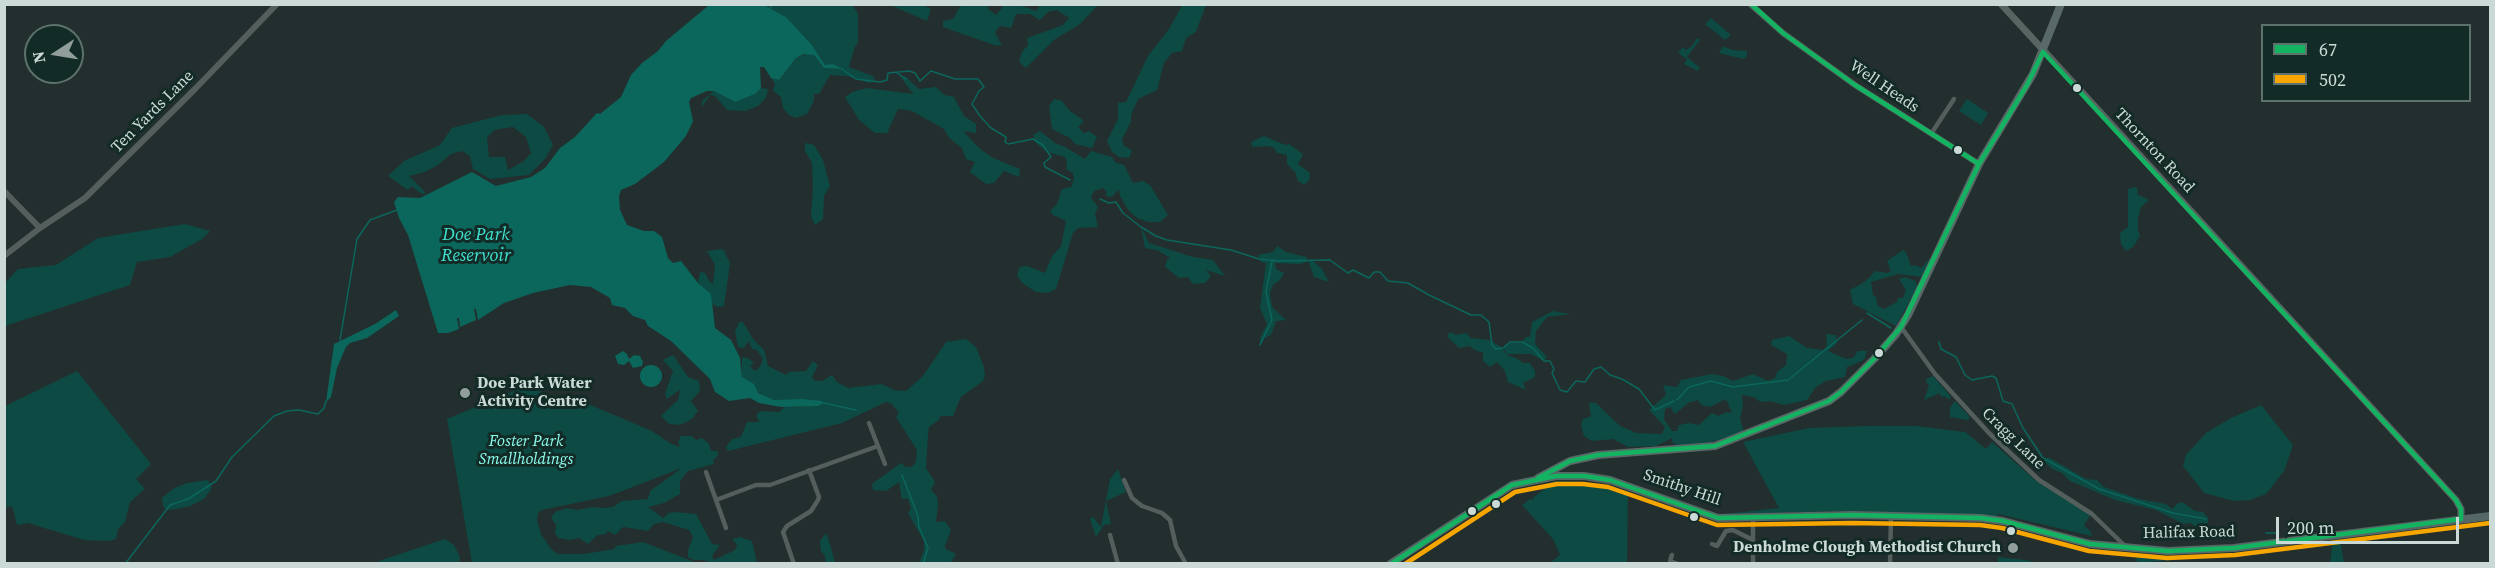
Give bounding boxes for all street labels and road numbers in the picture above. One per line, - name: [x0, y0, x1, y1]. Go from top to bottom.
- street label: Well Heads: [1845, 57, 1923, 117]
- street label: Ten Yards Lane: [108, 67, 198, 157]
- street label: Thornton Road: [2110, 105, 2198, 197]
- street label: Cragg Lane: [1977, 404, 2049, 474]
- street label: Smithy Hill: [1641, 466, 1723, 510]
- street label: Halifax Road: [2143, 523, 2235, 543]

